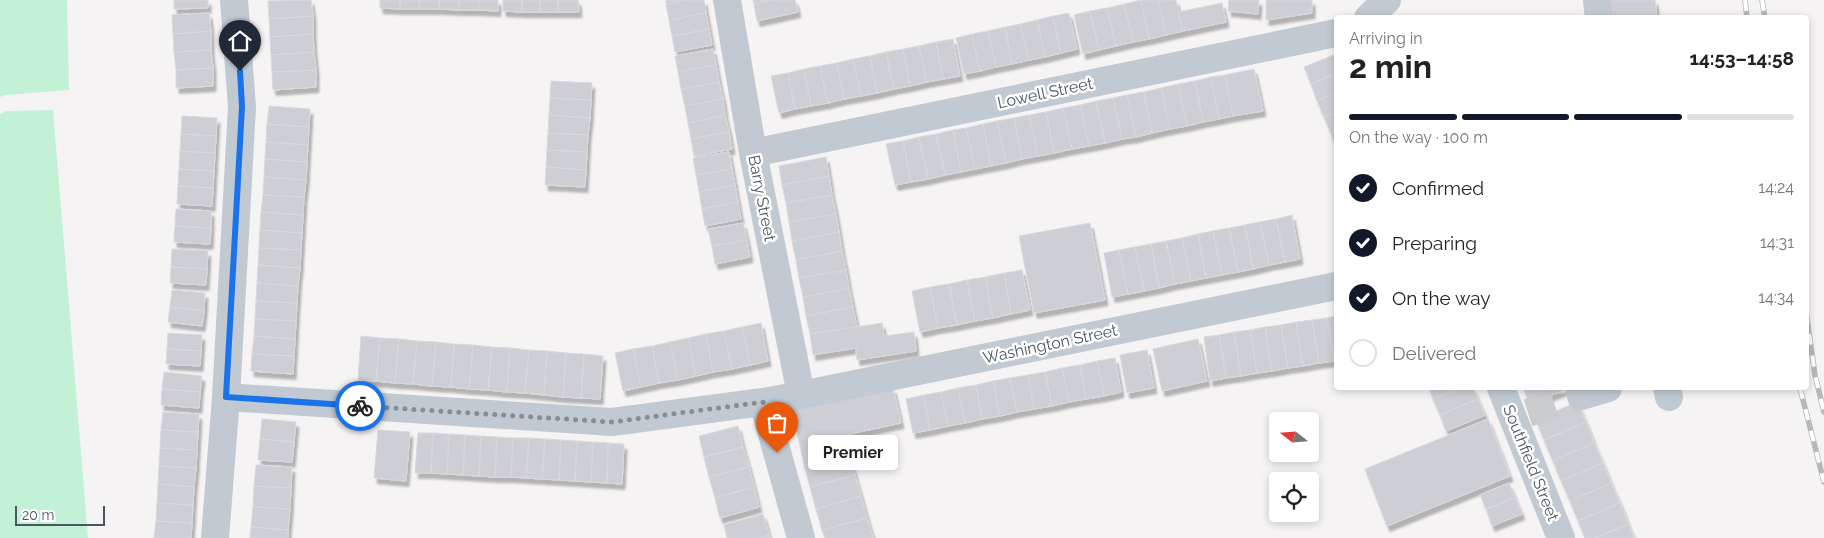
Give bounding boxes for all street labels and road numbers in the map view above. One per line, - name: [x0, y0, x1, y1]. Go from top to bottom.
- street label: Lowell Street: [996, 73, 1095, 112]
- street label: Barry Street: [744, 153, 780, 243]
- street label: Washington Street: [981, 320, 1120, 368]
- street label: Southfield Street: [1499, 402, 1563, 524]

